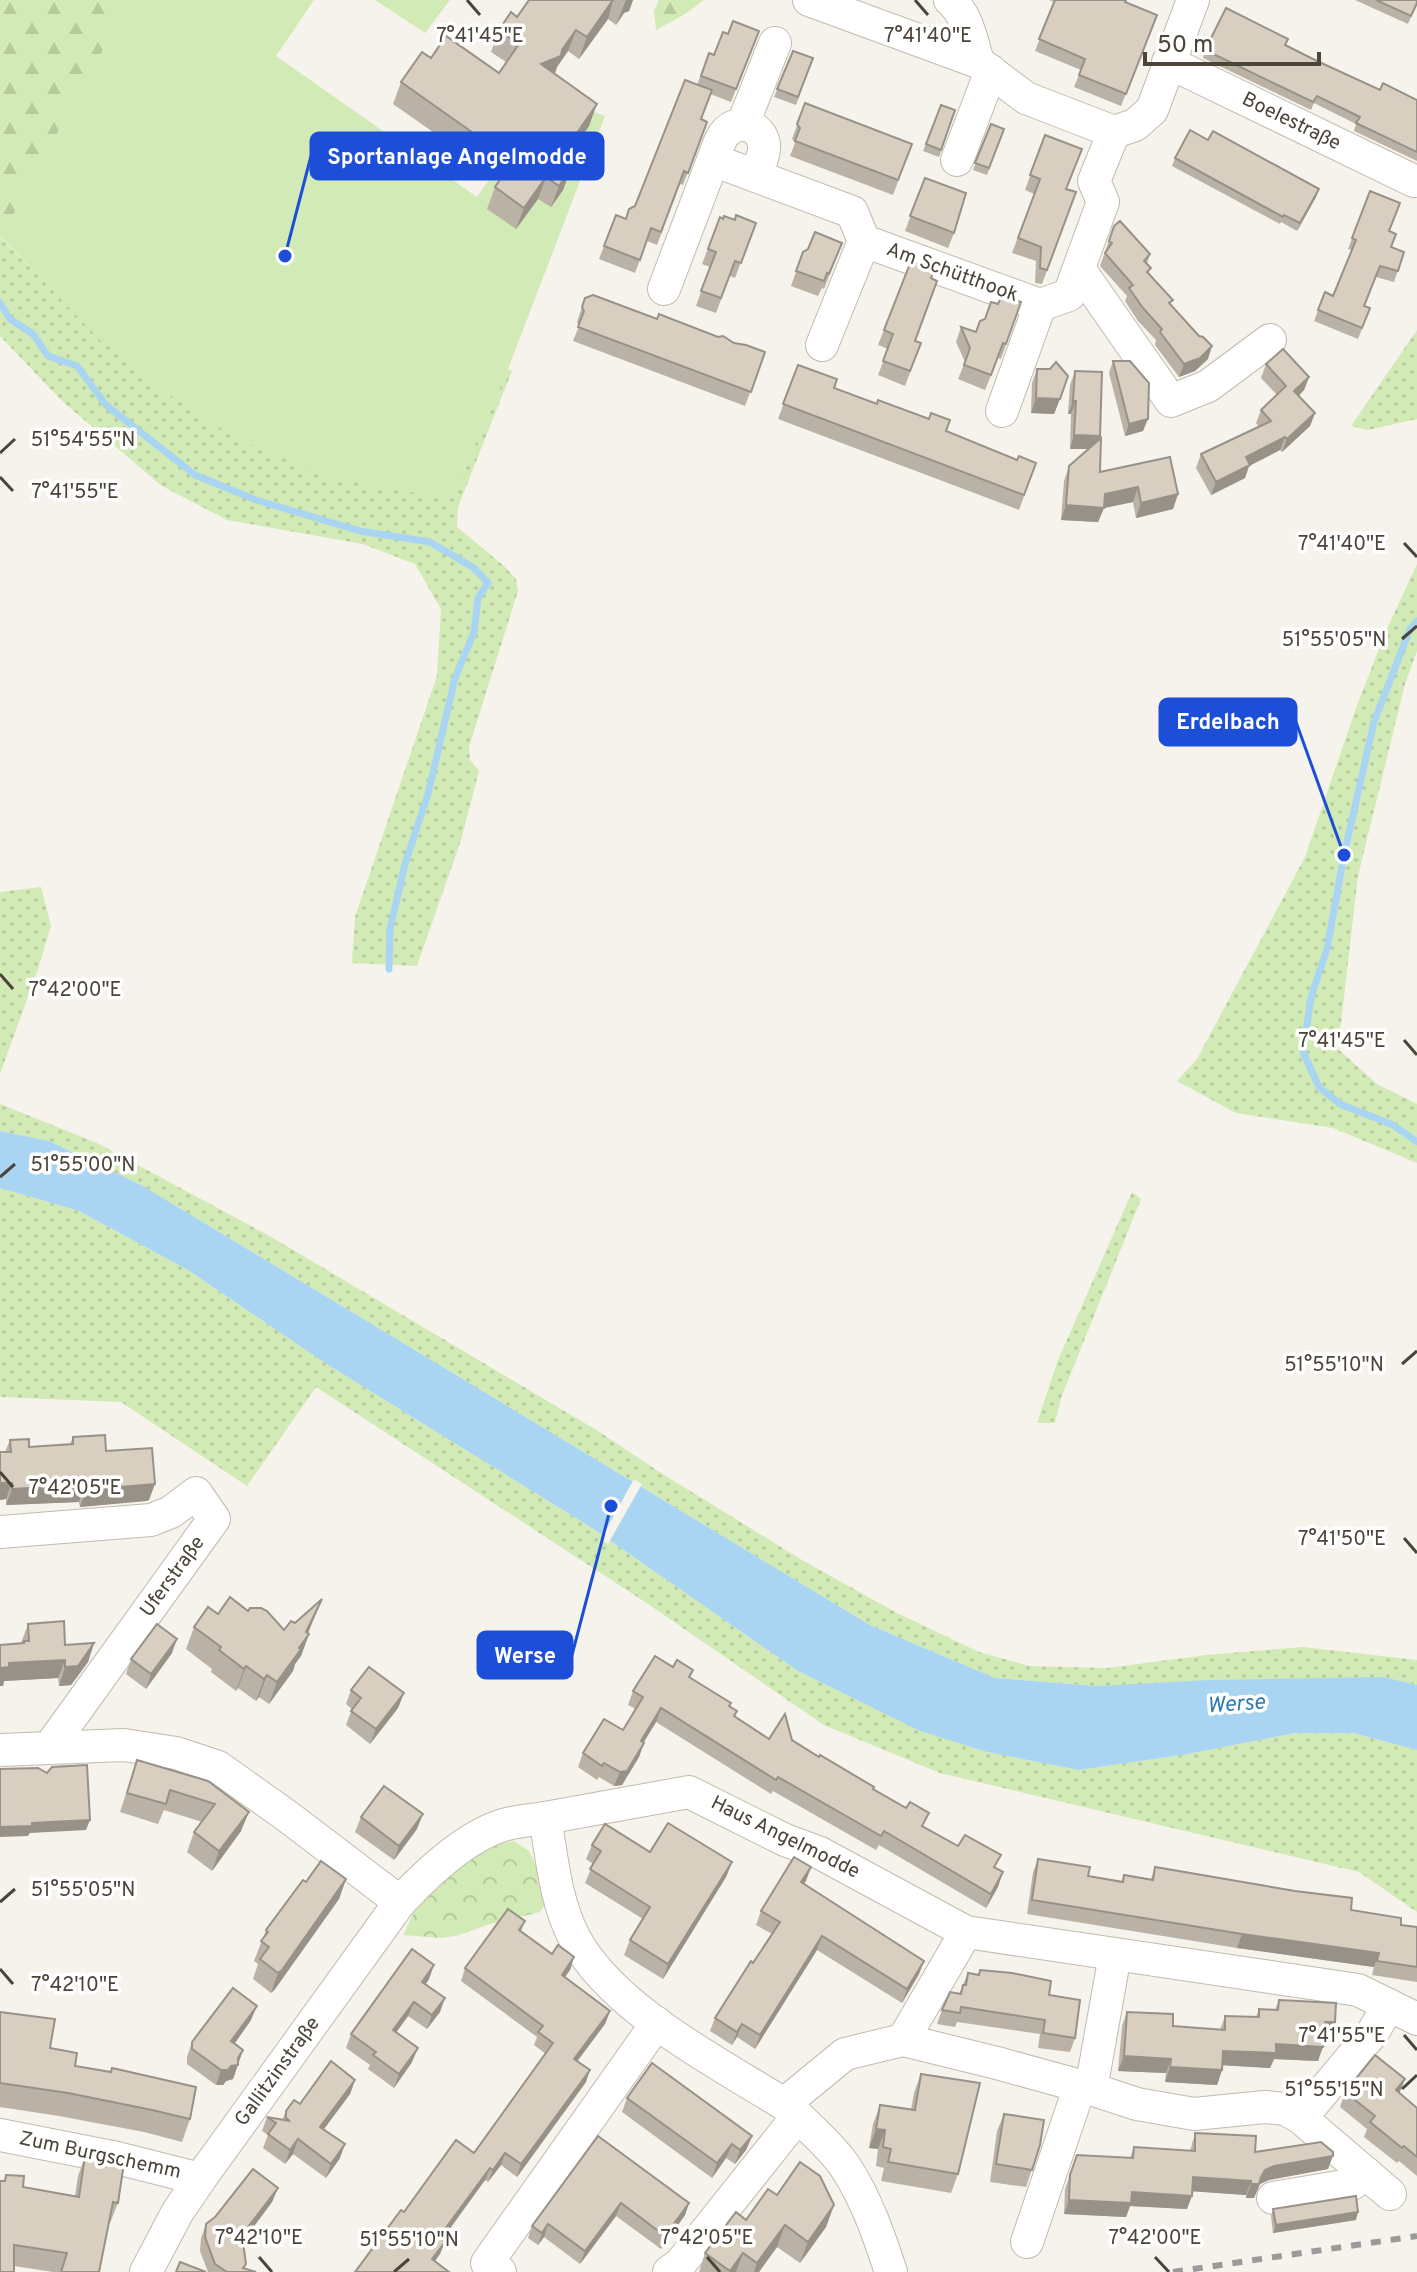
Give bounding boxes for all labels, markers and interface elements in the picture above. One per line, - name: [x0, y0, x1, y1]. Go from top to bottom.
- scale bar: [1145, 16, 1319, 66]
- text: 7°41'45"E: [436, 24, 524, 50]
- text: 7°41'40"E: [884, 24, 972, 50]
- text: 50 m: [1157, 31, 1213, 61]
- street label: Boelestraße: [1237, 87, 1345, 157]
- callout: Sportanlage Angelmodde: [311, 133, 603, 179]
- text: Sportanlage Angelmodde: [327, 145, 587, 172]
- street label: Am Schütthook: [882, 237, 1022, 309]
- text: 51°54'55"N: [31, 428, 135, 454]
- text: 7°41'55"E: [31, 480, 119, 506]
- text: 7°41'40"E: [1298, 532, 1386, 558]
- text: 51°55'05"N: [1282, 628, 1386, 654]
- callout: Erdelbach: [1160, 699, 1296, 745]
- text: Erdelbach: [1176, 710, 1280, 737]
- text: 7°42'00"E: [28, 978, 122, 1004]
- text: 7°41'45"E: [1298, 1029, 1386, 1055]
- text: 51°55'00"N: [31, 1153, 135, 1179]
- text: 51°55'10"N: [1284, 1353, 1384, 1379]
- text: 7°42'05"E: [29, 1476, 121, 1502]
- text: 7°41'50"E: [1298, 1527, 1386, 1553]
- street label: Uferstraße: [135, 1531, 211, 1623]
- callout: Werse: [478, 1632, 572, 1678]
- text: Werse: [494, 1644, 556, 1671]
- water label: Werse: [1206, 1689, 1266, 1720]
- street label: Haus Angelmodde: [706, 1791, 864, 1885]
- text: 51°55'05"N: [31, 1878, 135, 1904]
- text: 7°42'10"E: [31, 1973, 119, 1999]
- street label: Gallitzinstraße: [229, 2012, 327, 2132]
- text: 7°41'55"E: [1298, 2024, 1386, 2050]
- text: 51°55'15"N: [1284, 2078, 1384, 2104]
- street label: Zum Burgschemm: [17, 2126, 183, 2186]
- text: 7°42'10"E: [215, 2226, 303, 2252]
- text: 7°42'05"E: [661, 2226, 753, 2252]
- text: 7°42'00"E: [1108, 2226, 1202, 2252]
- text: 51°55'10"N: [359, 2228, 459, 2254]

